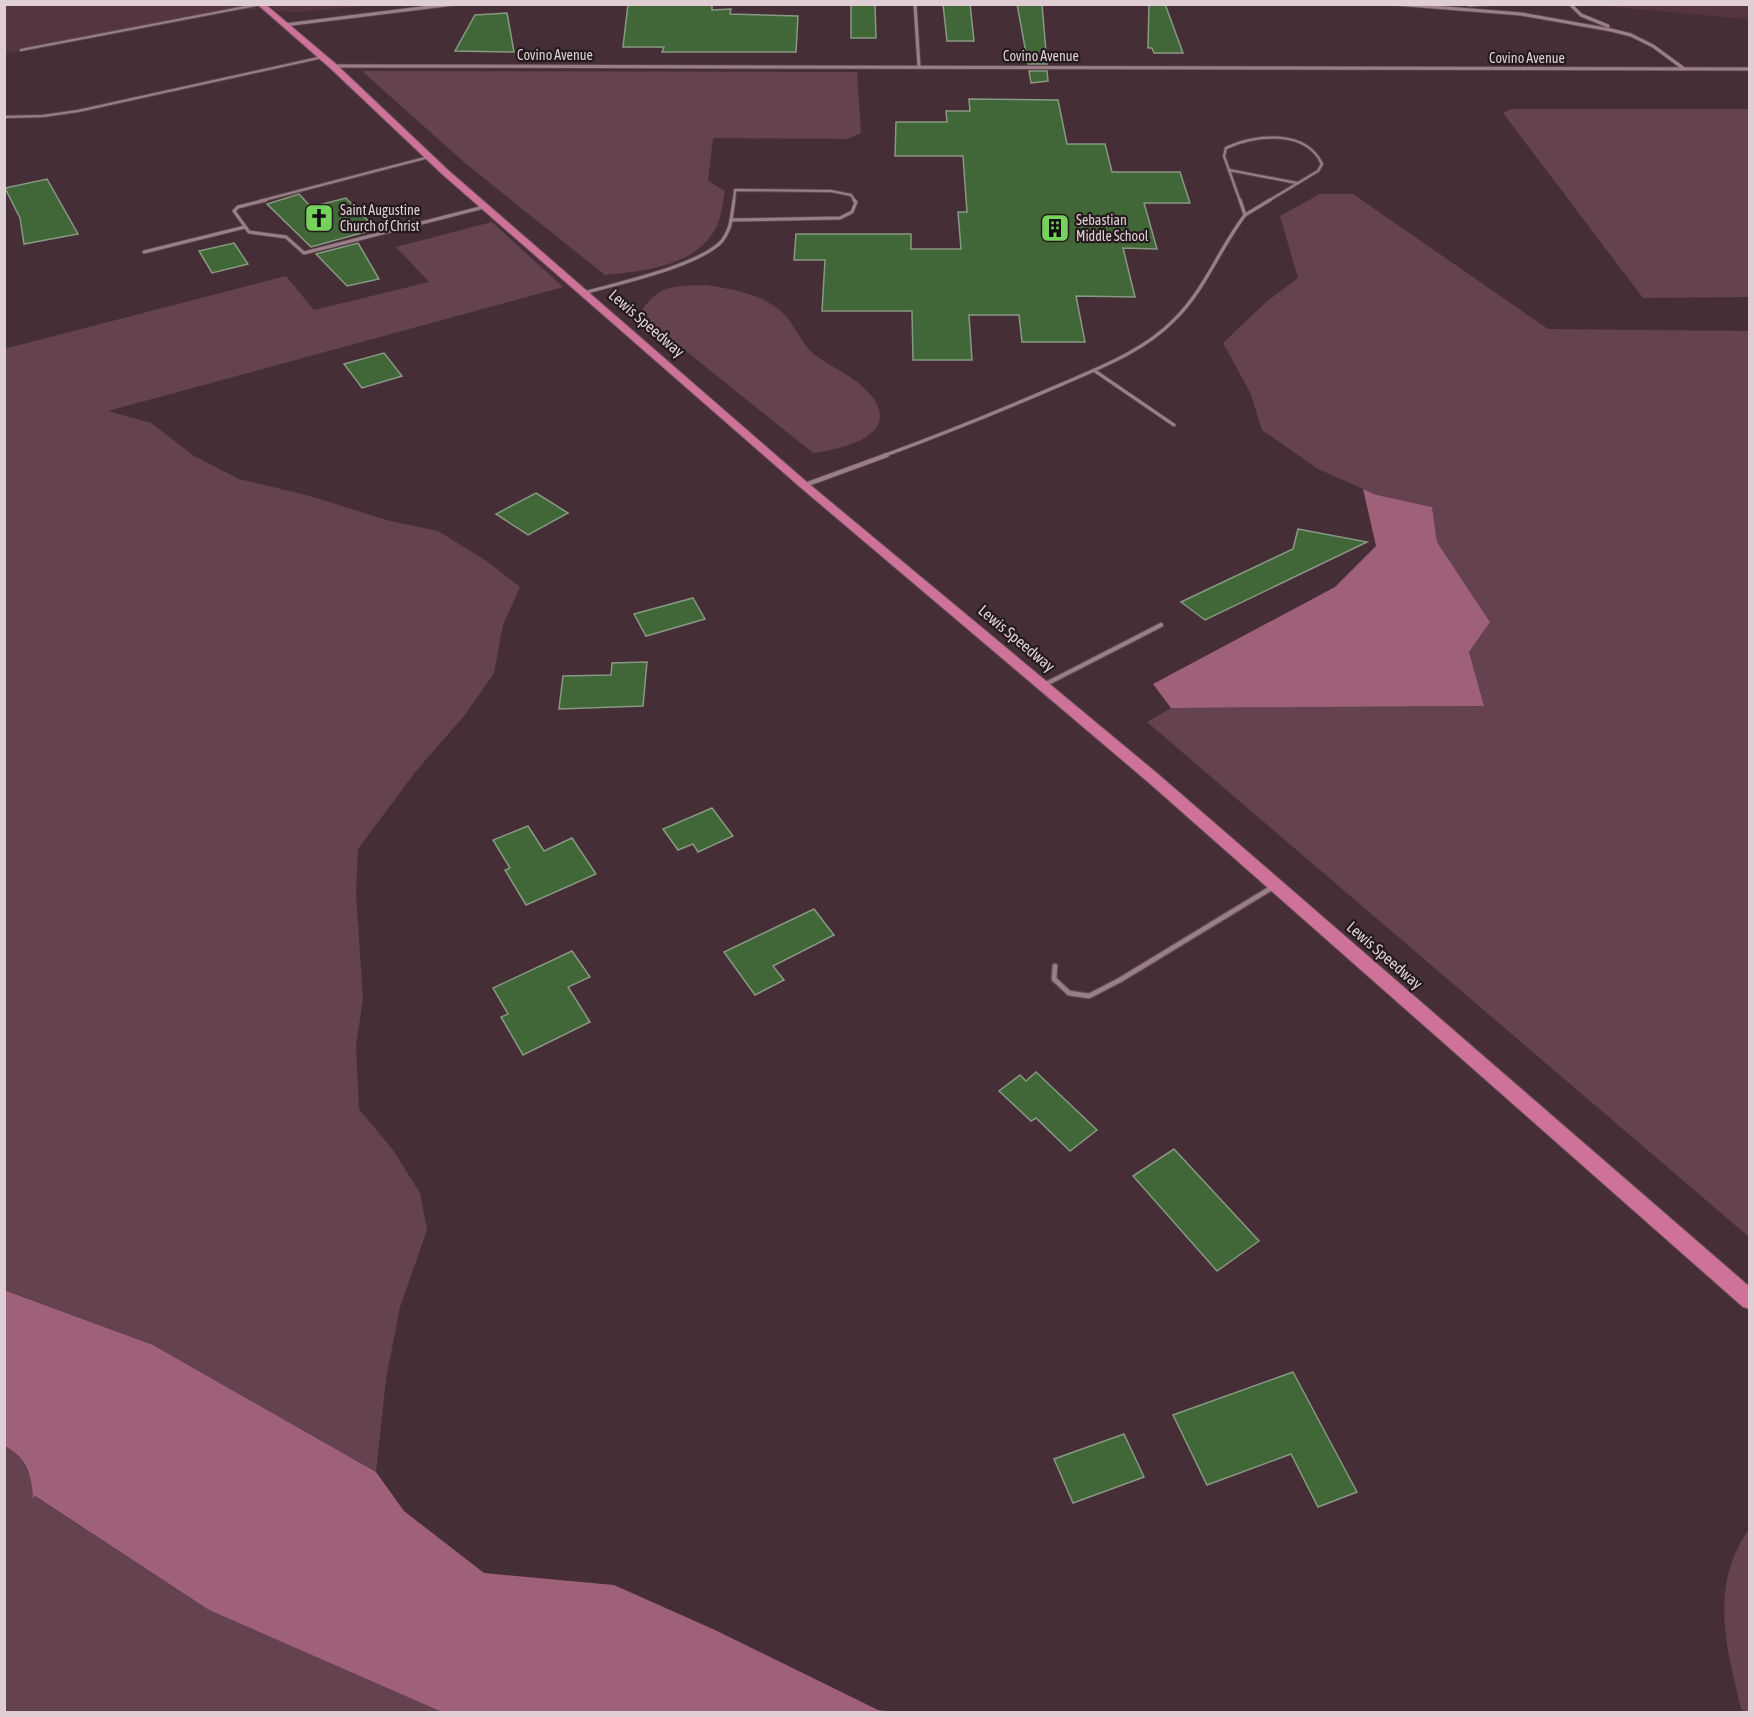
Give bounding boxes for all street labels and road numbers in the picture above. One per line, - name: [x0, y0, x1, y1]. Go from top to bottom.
- street label: Covino Avenue: [517, 47, 593, 63]
- street label: Covino Avenue: [1003, 48, 1079, 64]
- street label: Covino Avenue: [1489, 50, 1565, 66]
- street label: Lewis Speedway: [605, 285, 689, 362]
- street label: Lewis Speedway: [975, 601, 1059, 676]
- street label: Lewis Speedway: [1343, 917, 1427, 994]

